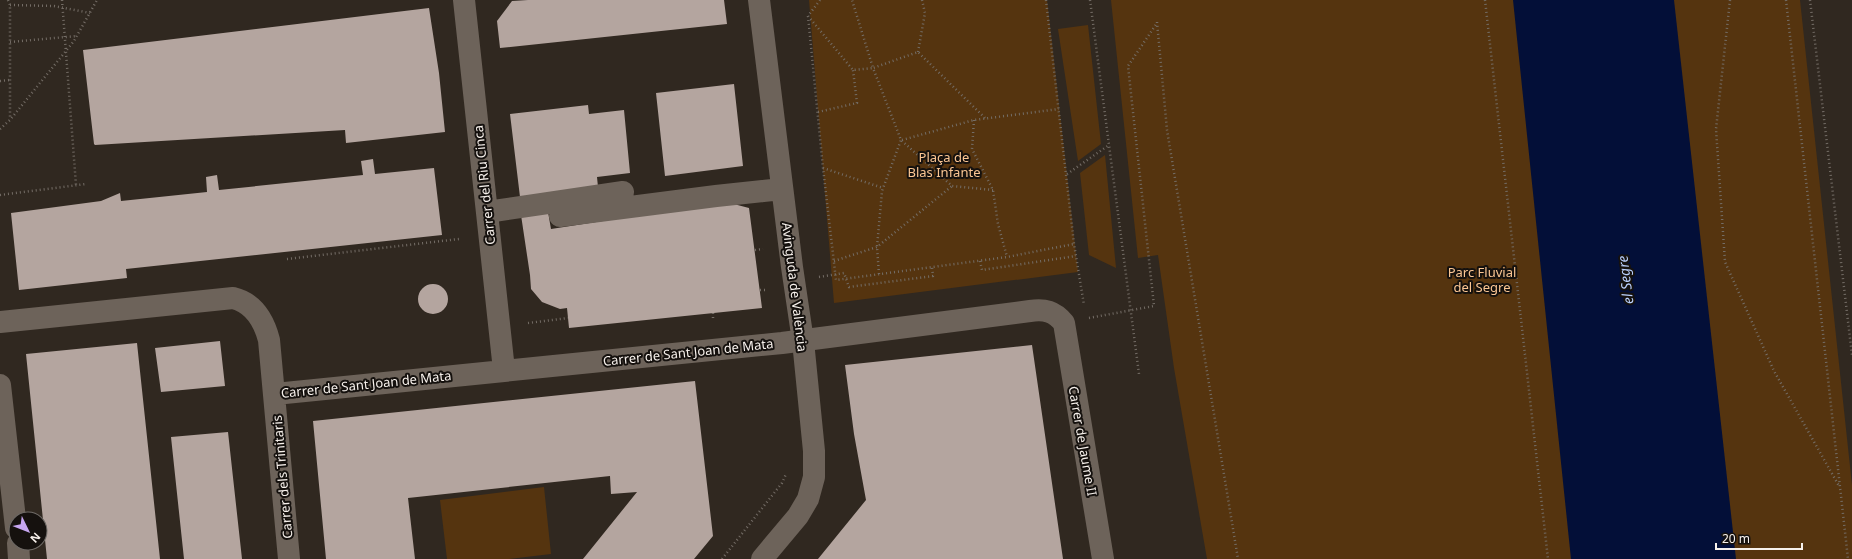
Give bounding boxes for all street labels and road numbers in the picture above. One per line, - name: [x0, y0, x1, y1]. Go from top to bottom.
- street label: Carrer del Riu Cinca: [469, 124, 499, 246]
- street label: Avinguda de València: [778, 221, 812, 353]
- street label: Carrer de Sant Joan de Mata: [602, 334, 774, 370]
- street label: Carrer de Sant Joan de Mata: [280, 366, 452, 402]
- street label: Carrer de Jaume II: [1064, 385, 1102, 497]
- street label: Carrer dels Trinitaris: [268, 414, 296, 540]

